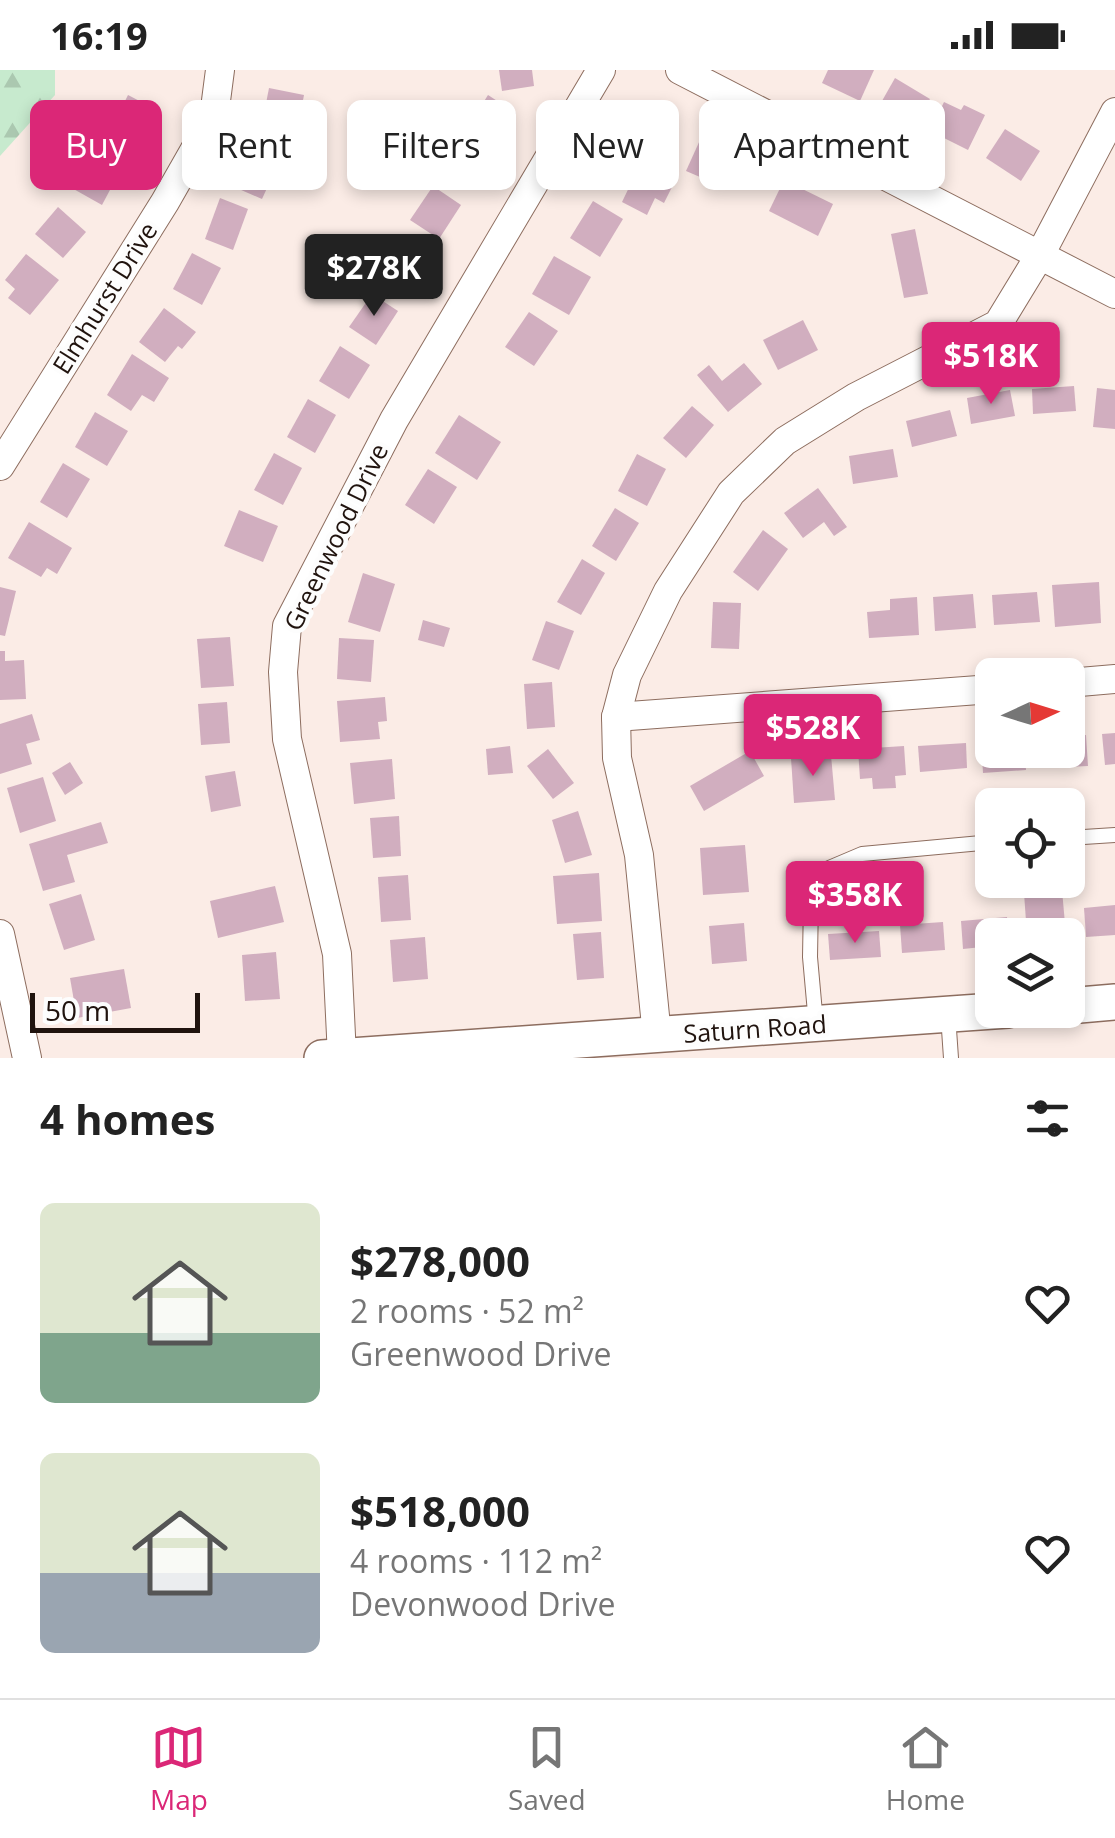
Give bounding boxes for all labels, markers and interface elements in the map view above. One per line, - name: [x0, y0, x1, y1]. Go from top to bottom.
- text: 16:19: [50, 9, 148, 61]
- chip: Buy: [30, 100, 162, 190]
- chip: Rent: [182, 100, 327, 190]
- chip: Filters: [347, 100, 516, 190]
- chip: New: [536, 100, 679, 190]
- chip: Apartment: [699, 100, 945, 190]
- street label: Elmhurst Drive: [44, 215, 164, 380]
- pin: $278K: [304, 234, 444, 319]
- text: $278K: [327, 245, 421, 288]
- pin: $518K: [921, 322, 1061, 407]
- text: $518K: [944, 333, 1038, 376]
- street label: Greenwood Drive: [275, 437, 395, 636]
- north arrow: [975, 658, 1085, 768]
- map controls: [975, 658, 1085, 1028]
- pin: $528K: [743, 694, 883, 779]
- text: $528K: [766, 705, 860, 748]
- button: locate: [975, 788, 1085, 898]
- pin: $358K: [785, 861, 925, 946]
- text: $358K: [808, 872, 902, 915]
- button: layers: [975, 918, 1085, 1028]
- scale bar: [30, 988, 200, 1033]
- text: 50 m: [45, 991, 110, 1029]
- street label: Saturn Road: [682, 1006, 828, 1050]
- text: 4 homes: [40, 1090, 215, 1147]
- icon: filters: [1020, 1091, 1075, 1146]
- text: $278,000: [350, 1232, 530, 1289]
- icon: home: [120, 1243, 240, 1363]
- icon: heart: [1020, 1276, 1075, 1331]
- text: 2 rooms · 52 m²: [350, 1289, 584, 1332]
- text: Greenwood Drive: [350, 1332, 611, 1375]
- text: $518,000: [350, 1482, 530, 1539]
- icon: home: [120, 1493, 240, 1613]
- icon: heart: [1020, 1526, 1075, 1581]
- text: 4 rooms · 112 m²: [350, 1539, 602, 1582]
- text: Devonwood Drive: [350, 1582, 616, 1625]
- tab: Map: [150, 1720, 208, 1818]
- tab: Saved: [508, 1720, 586, 1818]
- tab: Home: [886, 1720, 965, 1818]

